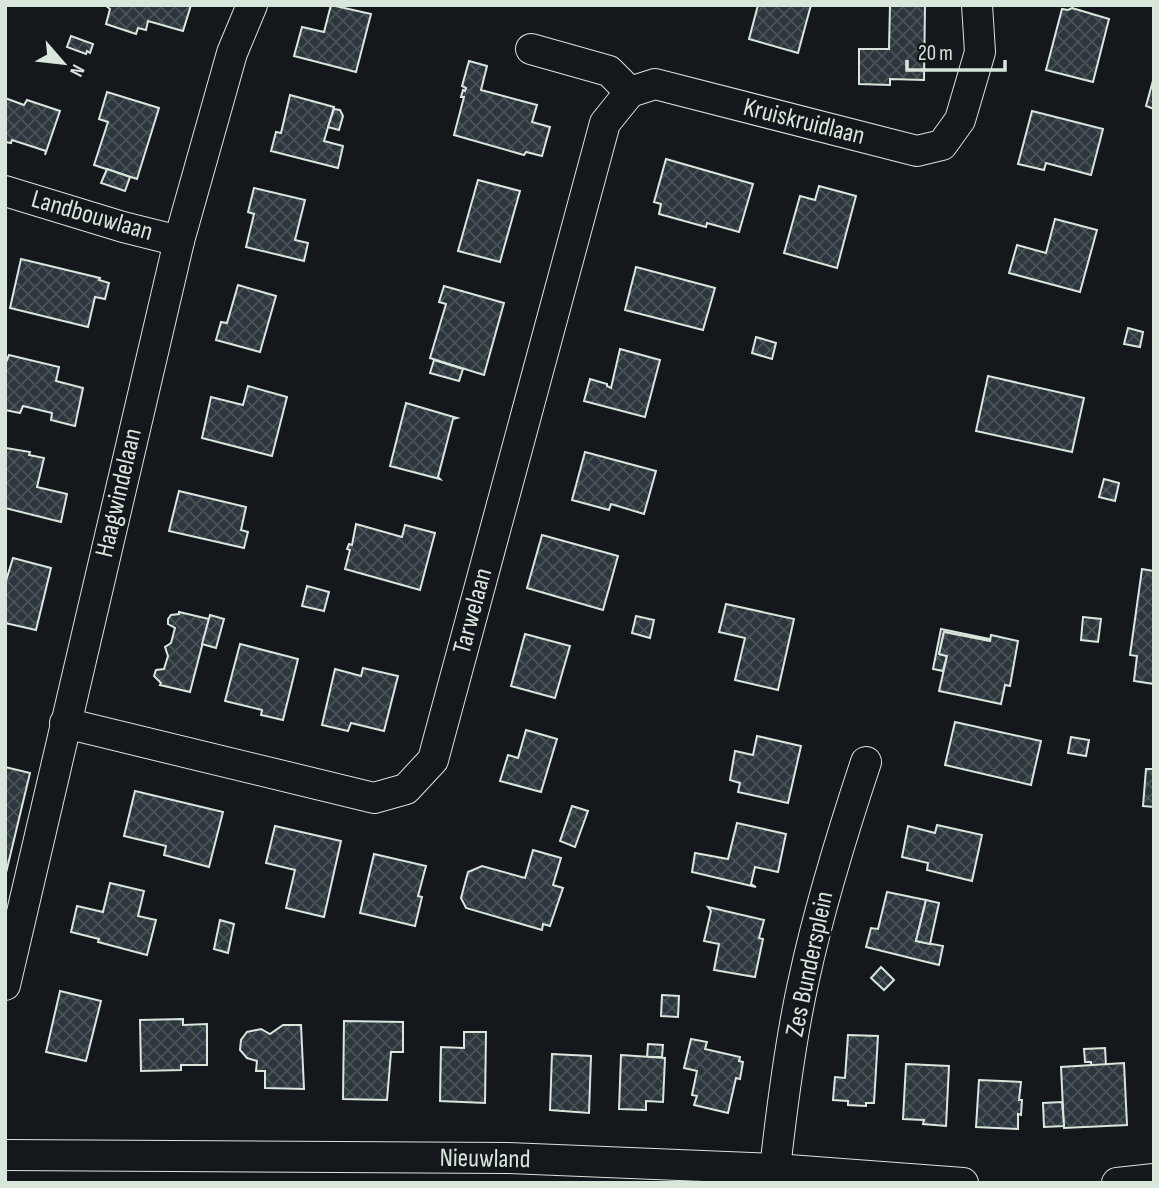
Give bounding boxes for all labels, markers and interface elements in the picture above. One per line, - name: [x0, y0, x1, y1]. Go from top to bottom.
- north arrow: [28, 28, 98, 98]
- scale bar: [907, 28, 1005, 72]
- text: 20 m: [918, 41, 953, 66]
- text: N: [64, 60, 89, 80]
- street label: Kruiskruidlaan: [740, 92, 868, 152]
- street label: Landbouwlaan: [28, 184, 156, 248]
- street label: Haagwindelaan: [89, 426, 149, 560]
- street label: Tarwelaan: [447, 565, 499, 657]
- street label: Zes Bundersplein: [780, 889, 840, 1039]
- street label: Nieuwland: [439, 1143, 531, 1175]

